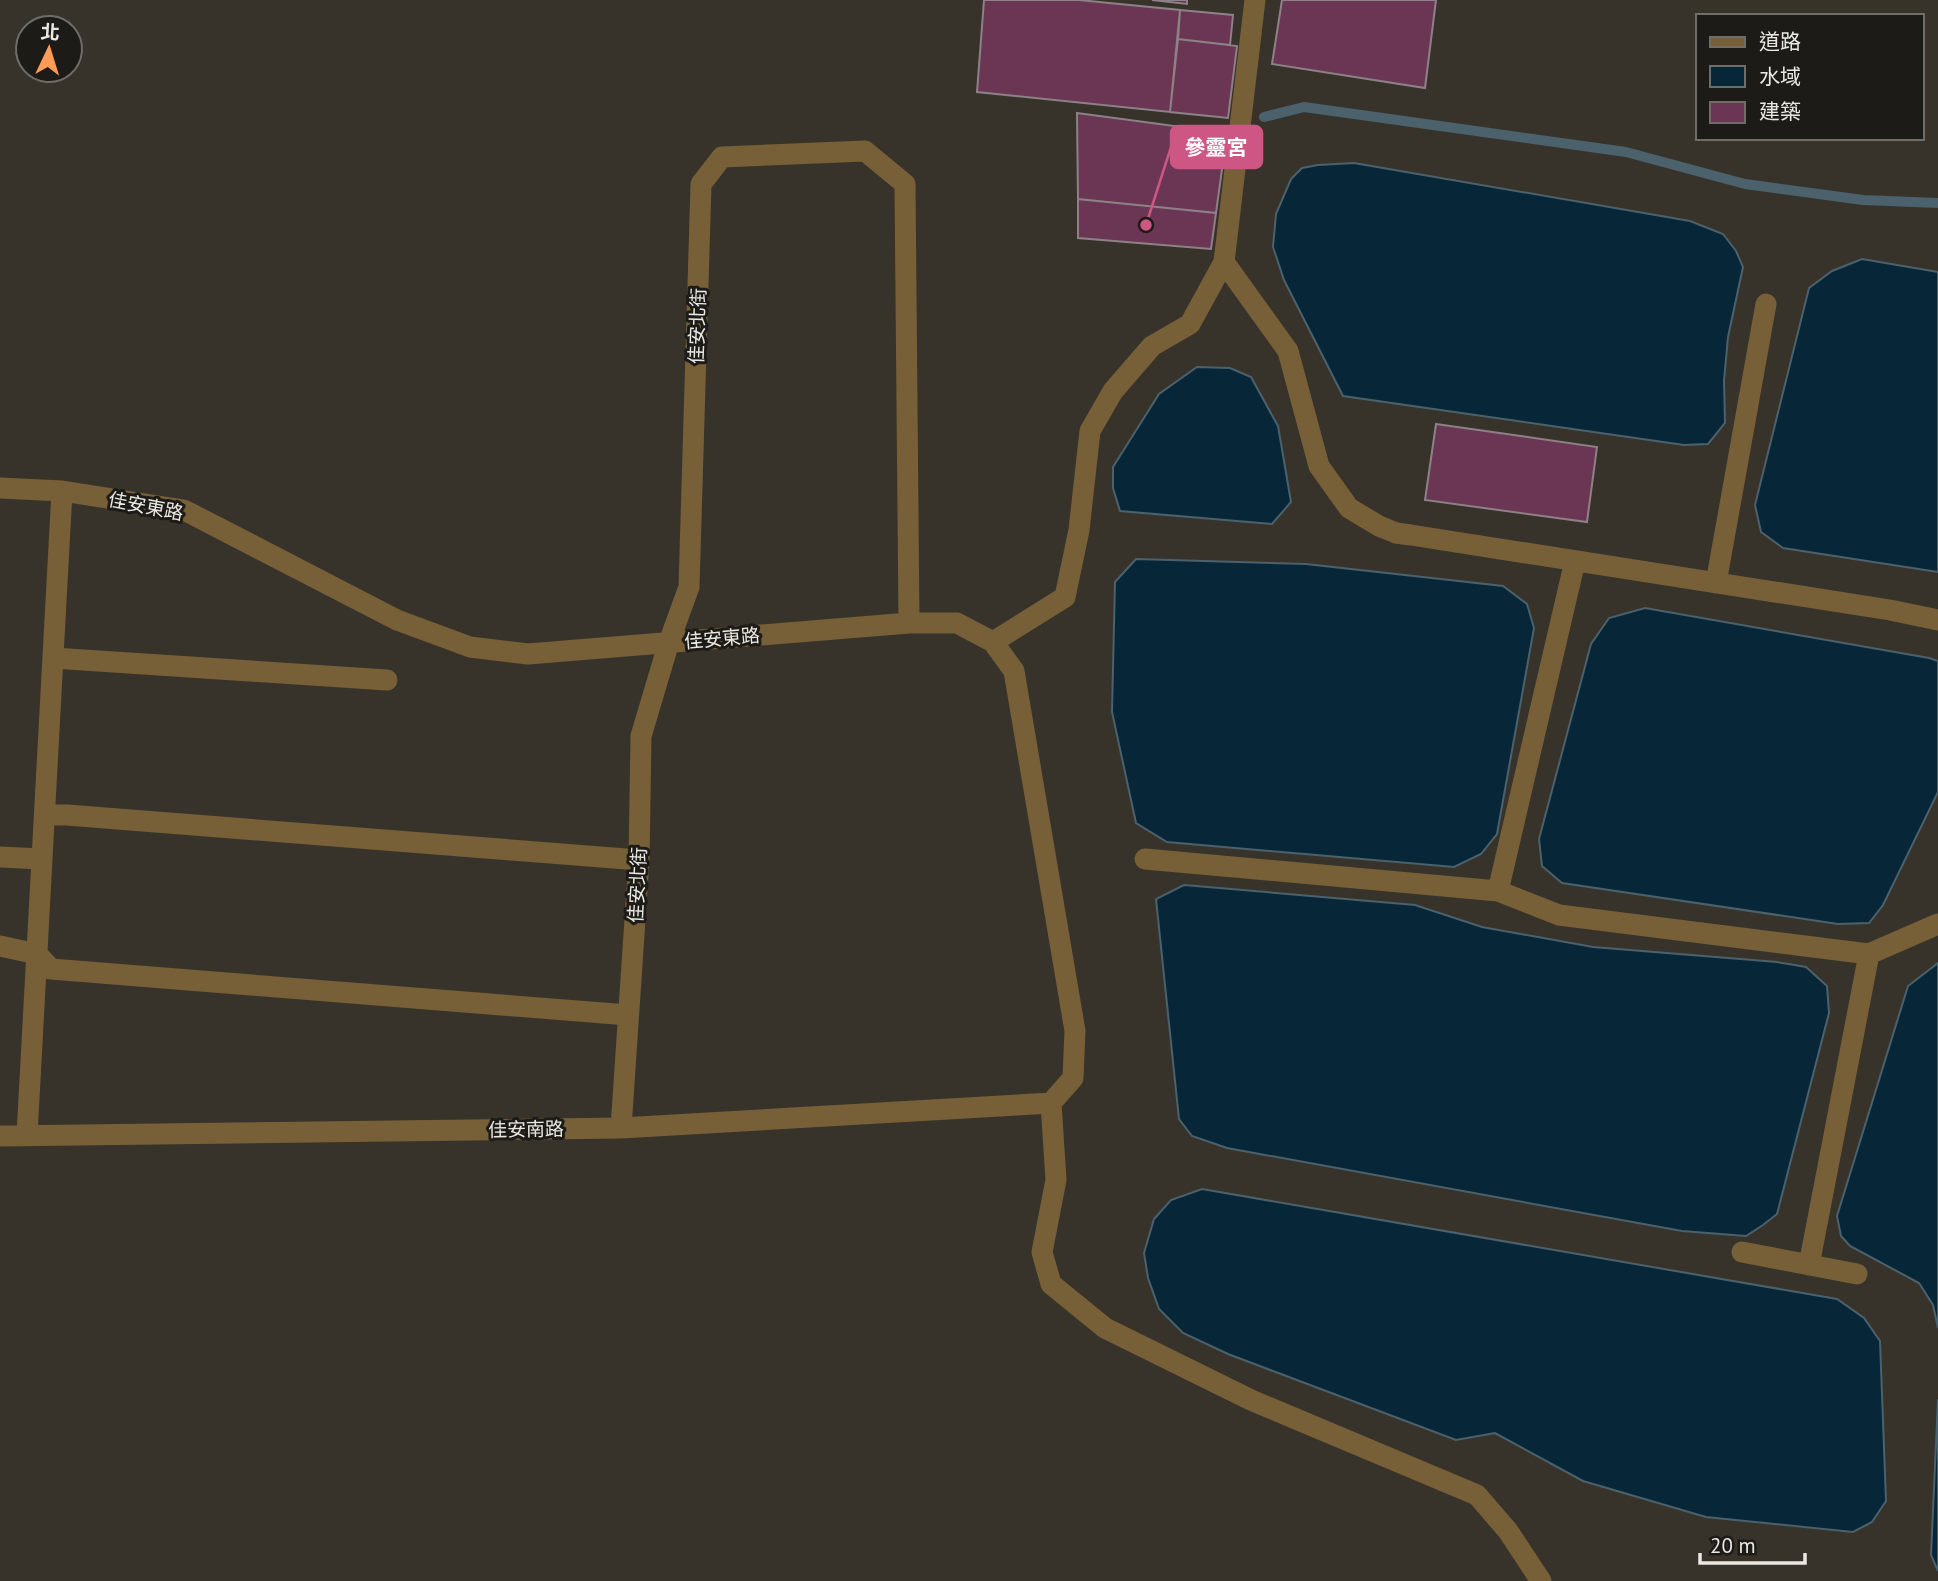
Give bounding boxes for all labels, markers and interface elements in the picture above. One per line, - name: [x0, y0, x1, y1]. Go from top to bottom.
- north arrow: [14, 14, 84, 84]
- legend: [1696, 14, 1924, 140]
- text: 北: [40, 19, 61, 45]
- text: 道路: [1759, 28, 1801, 55]
- text: 水域: [1759, 63, 1801, 90]
- text: 建築: [1759, 98, 1801, 125]
- callout: 參靈宮: [1171, 126, 1262, 168]
- text: 參靈宮: [1185, 134, 1248, 161]
- street label: 佳安北街: [684, 288, 710, 364]
- street label: 佳安東路: [106, 487, 186, 525]
- street label: 佳安東路: [683, 623, 761, 653]
- street label: 佳安北街: [623, 846, 651, 924]
- street label: 佳安南路: [488, 1116, 564, 1142]
- scale bar: [1700, 1522, 1805, 1566]
- text: 20 m: [1710, 1532, 1756, 1559]

